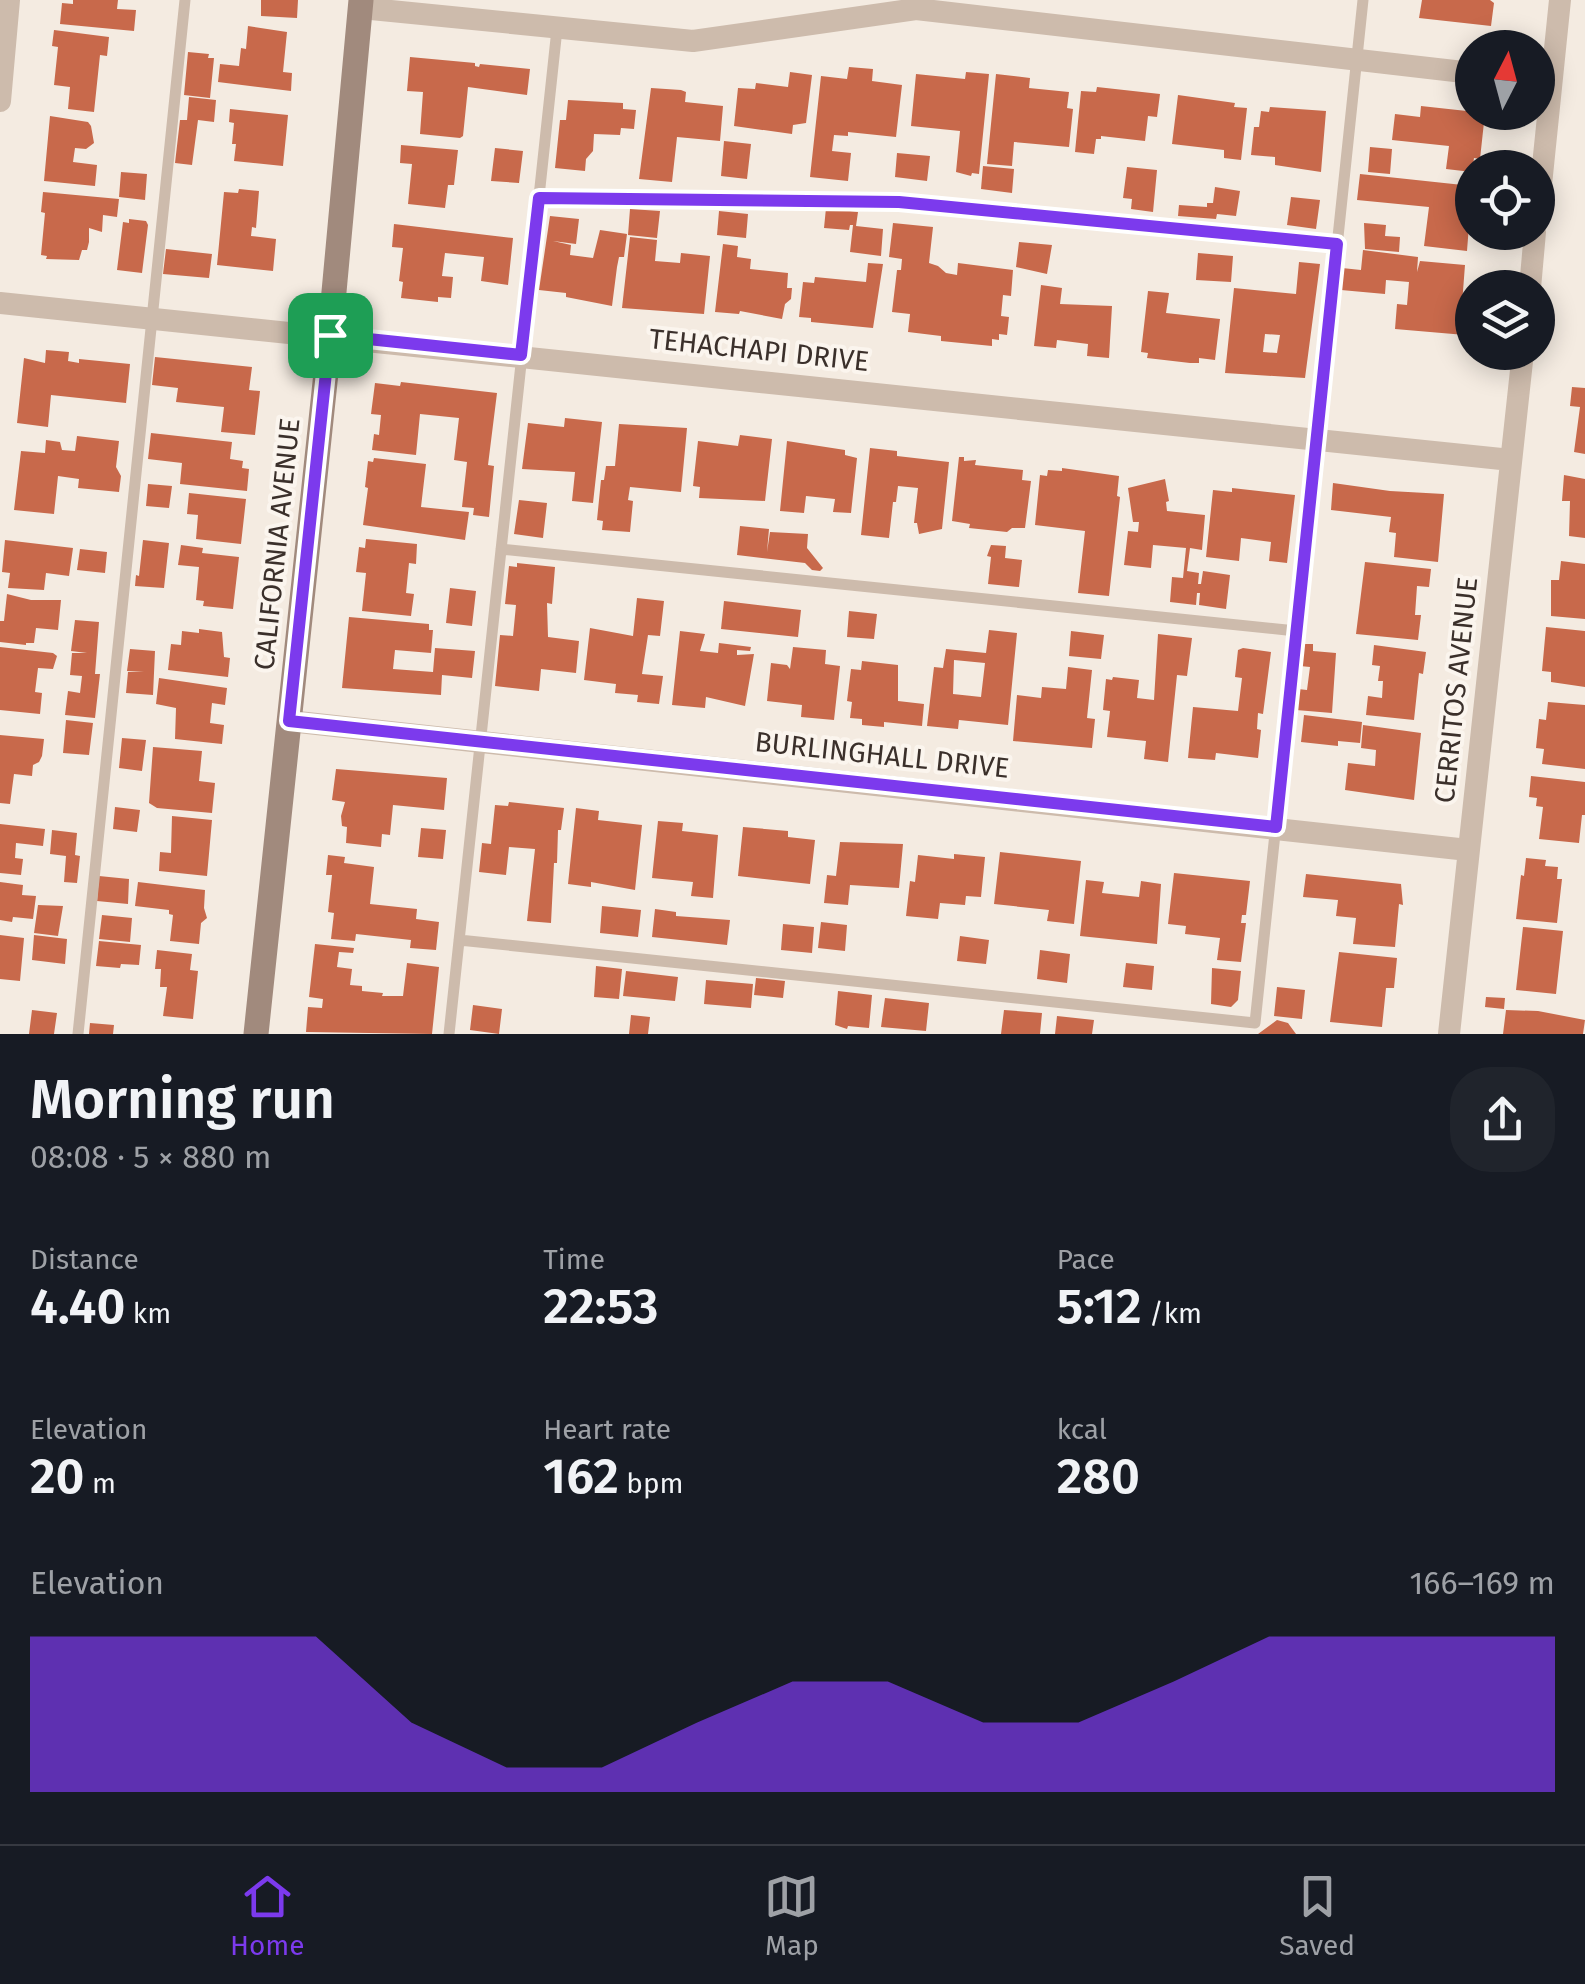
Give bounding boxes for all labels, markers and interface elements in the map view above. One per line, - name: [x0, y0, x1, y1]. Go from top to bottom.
- north arrow: [1455, 30, 1555, 130]
- map controls: [1455, 30, 1555, 370]
- button: locate: [1455, 150, 1555, 250]
- button: layers: [1455, 270, 1555, 370]
- pin: [288, 293, 373, 378]
- icon: arrive: [303, 308, 358, 363]
- street label: TEHACHAPI DRIVE: [647, 322, 871, 378]
- street label: CALIFORNIA AVENUE: [247, 416, 307, 672]
- street label: CERRITOS AVENUE: [1428, 575, 1484, 805]
- street label: BURLINGHALL DRIVE: [753, 725, 1011, 785]
- text: Morning run: [30, 1067, 335, 1133]
- button: share: [1450, 1067, 1555, 1172]
- text: 08:08 · 5 × 880 m: [30, 1138, 271, 1176]
- text: Distance: [30, 1243, 139, 1276]
- text: Time: [543, 1243, 605, 1276]
- text: Pace: [1057, 1243, 1115, 1276]
- text: 4.40: [30, 1276, 125, 1336]
- text: 22:53: [543, 1276, 659, 1336]
- text: 5:12: [1057, 1276, 1142, 1336]
- text: km: [125, 1297, 171, 1330]
- text: /km: [1142, 1297, 1202, 1330]
- text: Elevation: [30, 1413, 147, 1446]
- text: Heart rate: [543, 1413, 671, 1446]
- text: kcal: [1057, 1413, 1107, 1446]
- text: 20: [30, 1446, 85, 1506]
- text: 162: [543, 1446, 619, 1506]
- text: 280: [1057, 1446, 1140, 1506]
- text: m: [85, 1467, 116, 1500]
- text: bpm: [619, 1467, 684, 1500]
- text: Elevation: [30, 1564, 164, 1602]
- text: 166–169 m: [1409, 1564, 1555, 1602]
- tab: Home: [230, 1869, 305, 1962]
- tab: Map: [764, 1869, 819, 1962]
- tab: Saved: [1279, 1869, 1355, 1962]

